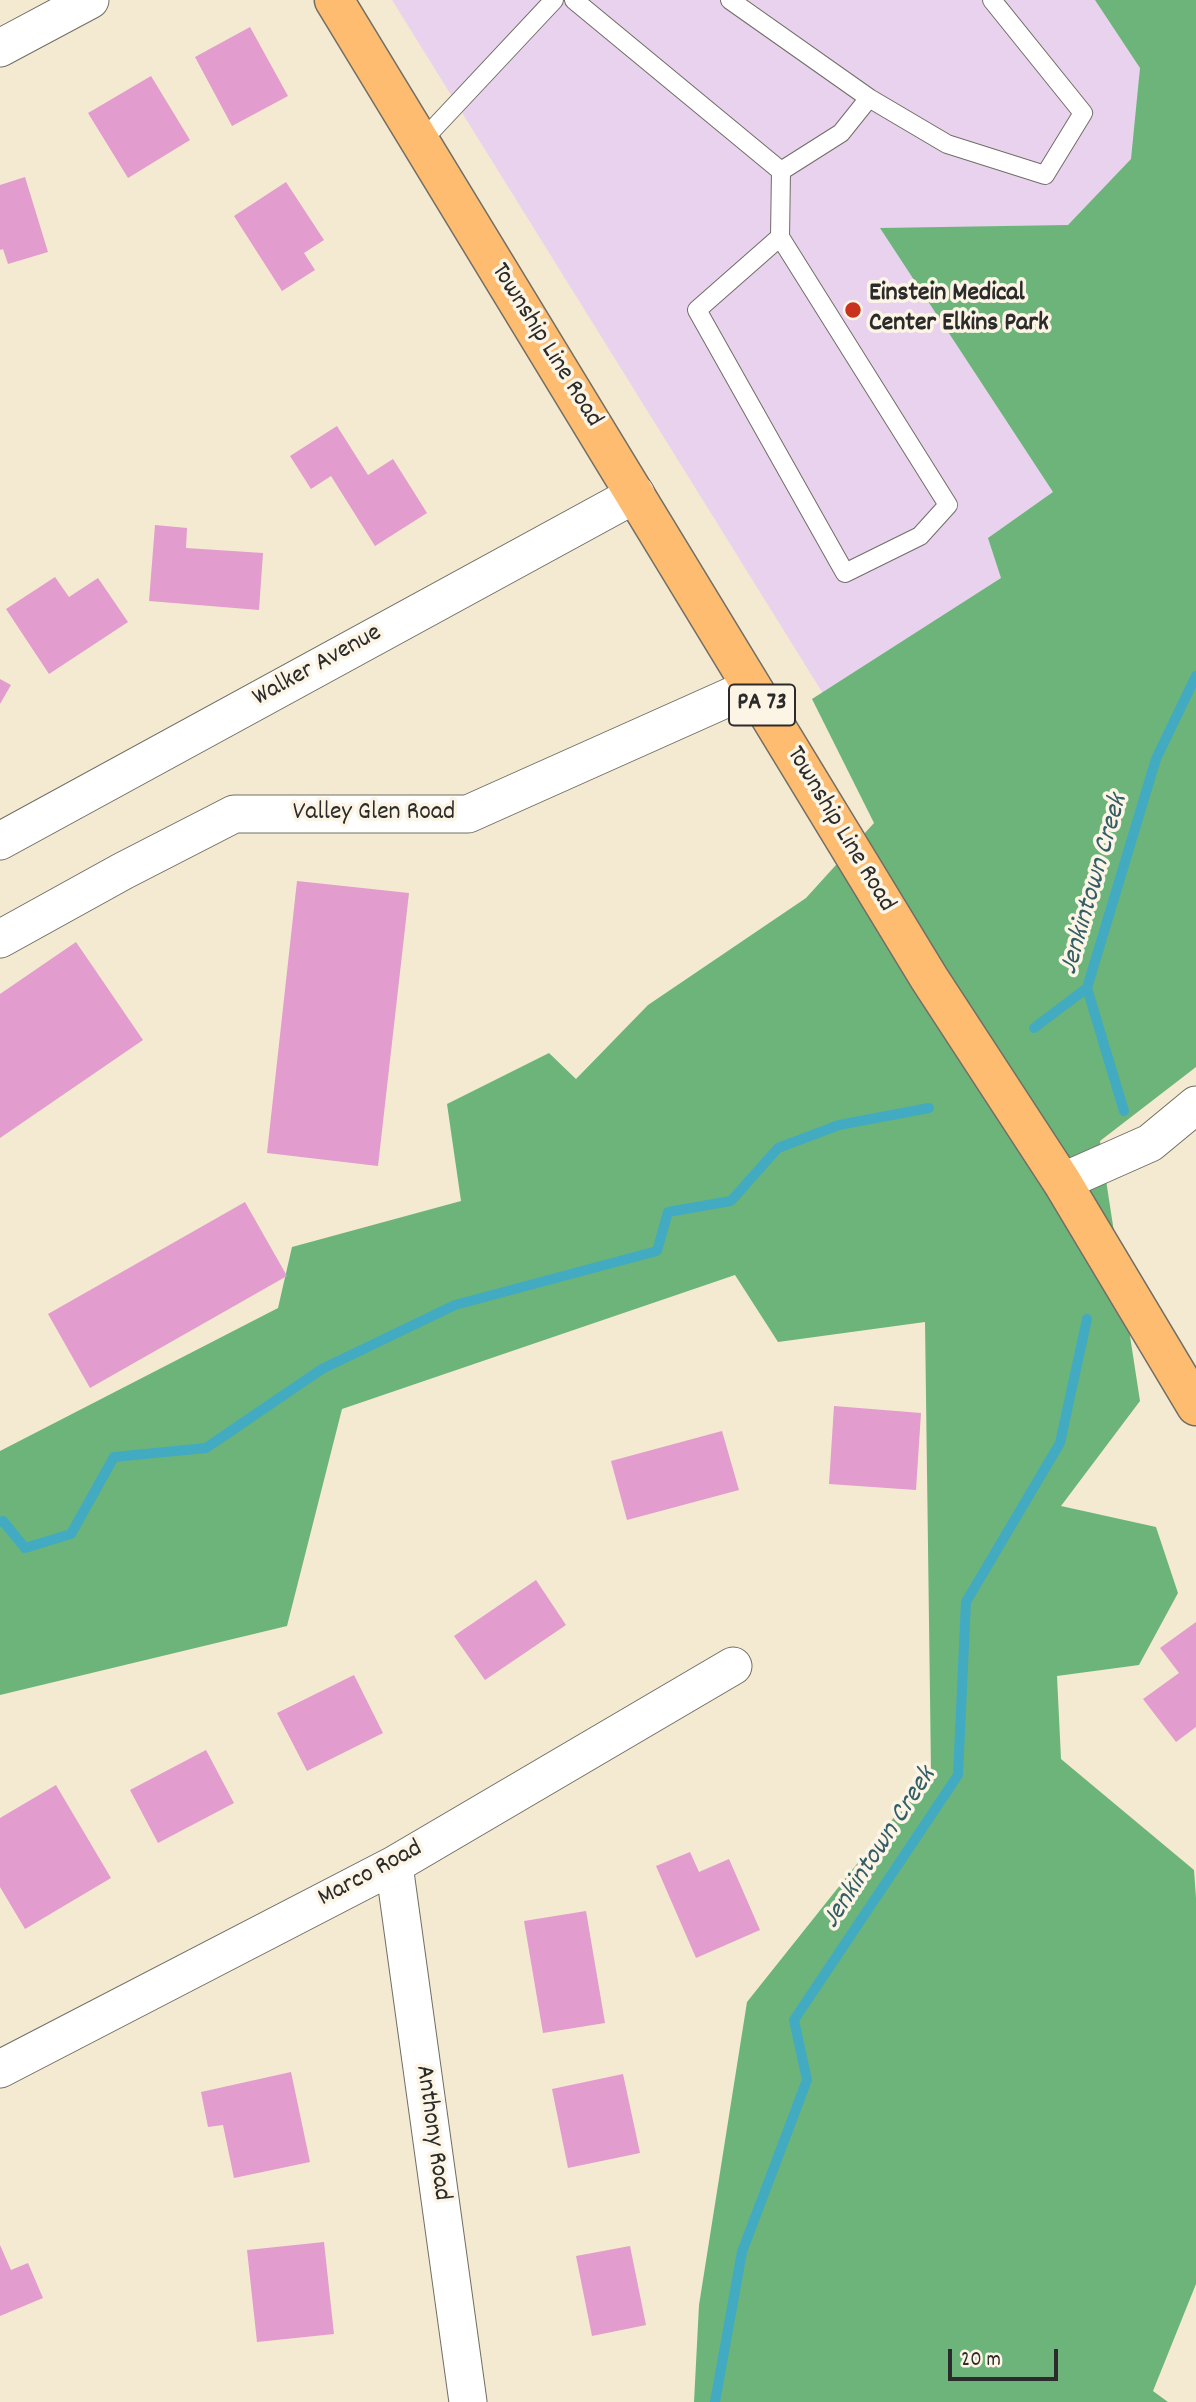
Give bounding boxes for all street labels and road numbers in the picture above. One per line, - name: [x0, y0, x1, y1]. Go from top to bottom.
- street label: Township Line Road: [482, 258, 608, 434]
- street label: Walker Avenue: [248, 619, 388, 715]
- road number: PA 73: [729, 684, 795, 726]
- street label: Township Line Road: [777, 742, 901, 918]
- street label: Valley Glen Road: [293, 798, 455, 830]
- street label: Marco Road: [313, 1835, 429, 1915]
- street label: Anthony Road: [406, 2063, 456, 2203]

